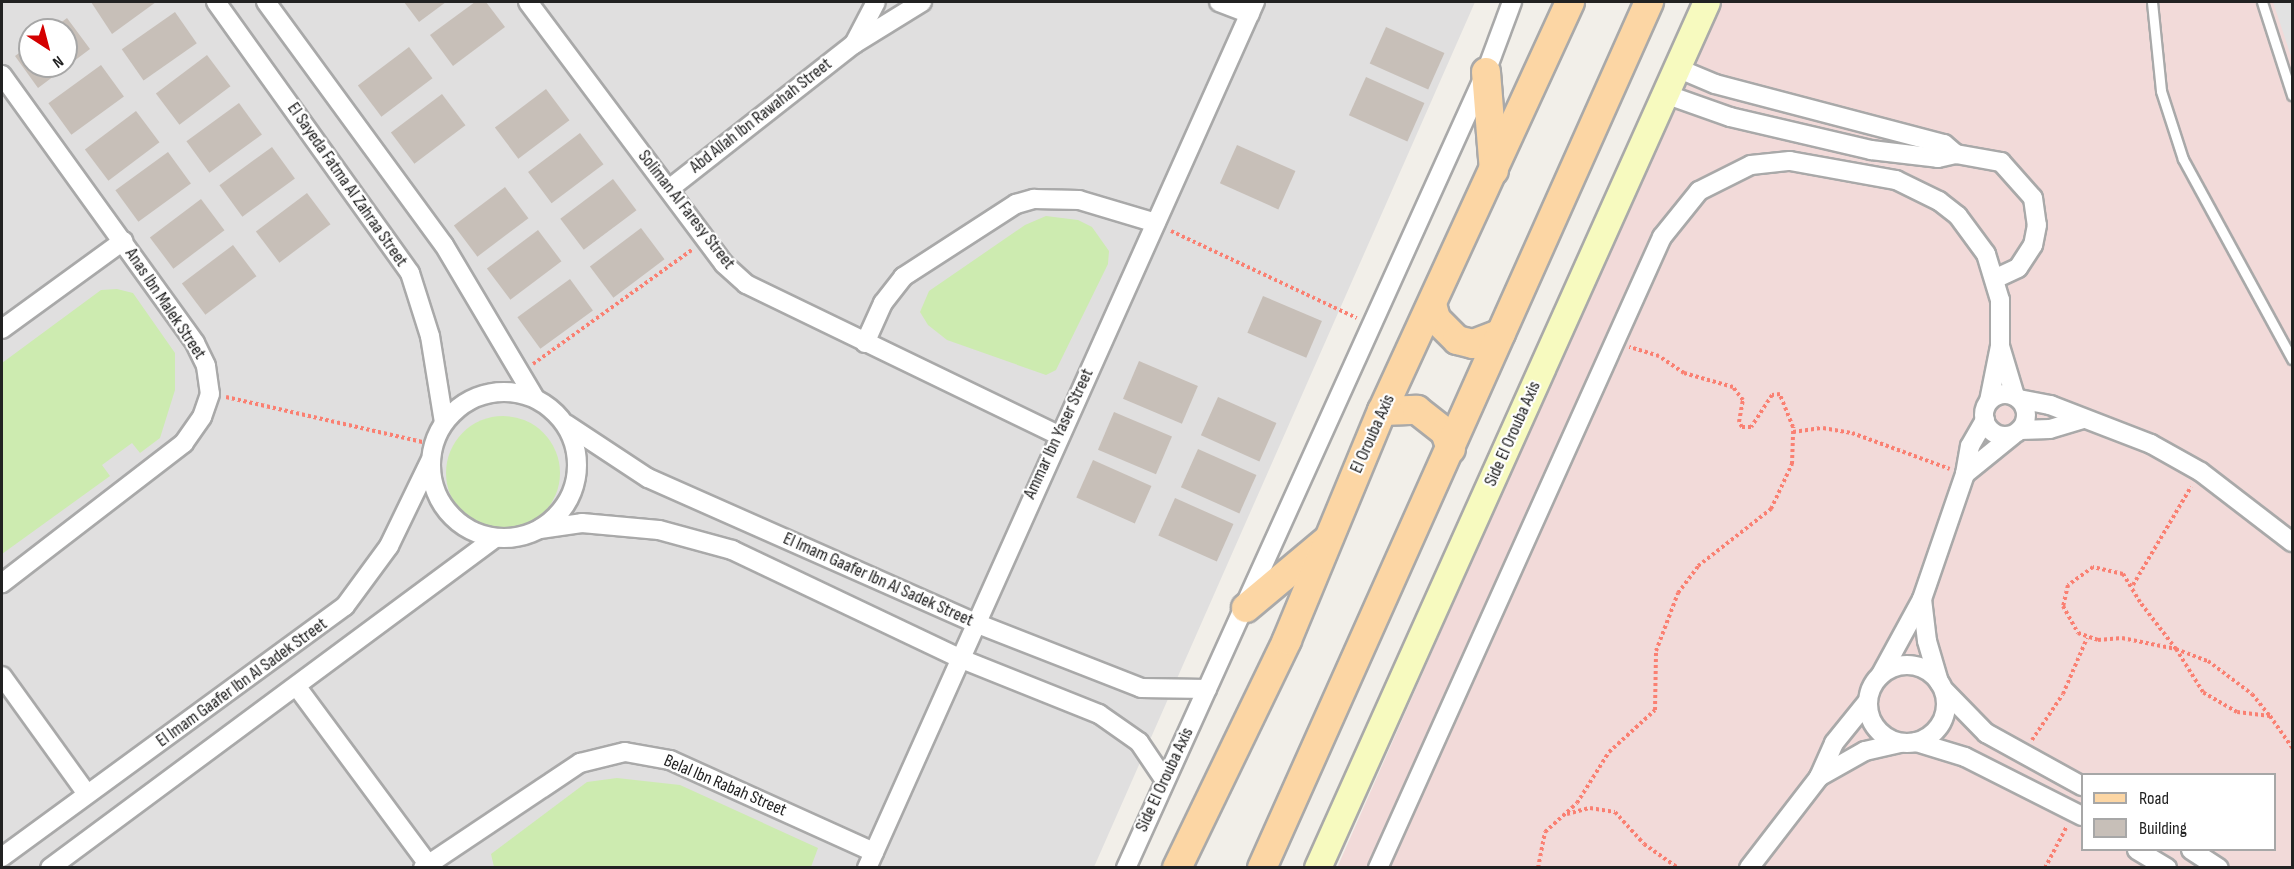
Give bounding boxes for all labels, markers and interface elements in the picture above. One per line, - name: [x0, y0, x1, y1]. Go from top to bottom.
- north arrow: [18, 18, 78, 78]
- text: N: [49, 51, 67, 72]
- street label: Abd Allah Ibn Rawahah Street: [686, 54, 836, 178]
- street label: El Sayeda Fatma Al Zahraa Street: [282, 99, 412, 271]
- street label: Soliman Al Faresy Street: [633, 146, 739, 274]
- street label: Anas Ibn Malek Street: [120, 244, 210, 364]
- street label: Ammar Ibn Yaser Street: [1019, 365, 1099, 503]
- street label: Side El Orouba Axis: [1480, 378, 1546, 490]
- street label: El Orouba Axis: [1346, 391, 1400, 477]
- street label: El Imam Gaafer Ibn Al Sadek Street: [780, 528, 976, 632]
- street label: El Imam Gaafer Ibn Al Sadek Street: [152, 614, 332, 752]
- street label: Side El Orouba Axis: [1131, 724, 1199, 836]
- street label: Belal Ibn Rabah Street: [660, 750, 790, 822]
- legend: [2081, 773, 2276, 851]
- text: Road: [2139, 788, 2169, 809]
- text: Building: [2139, 818, 2187, 839]

